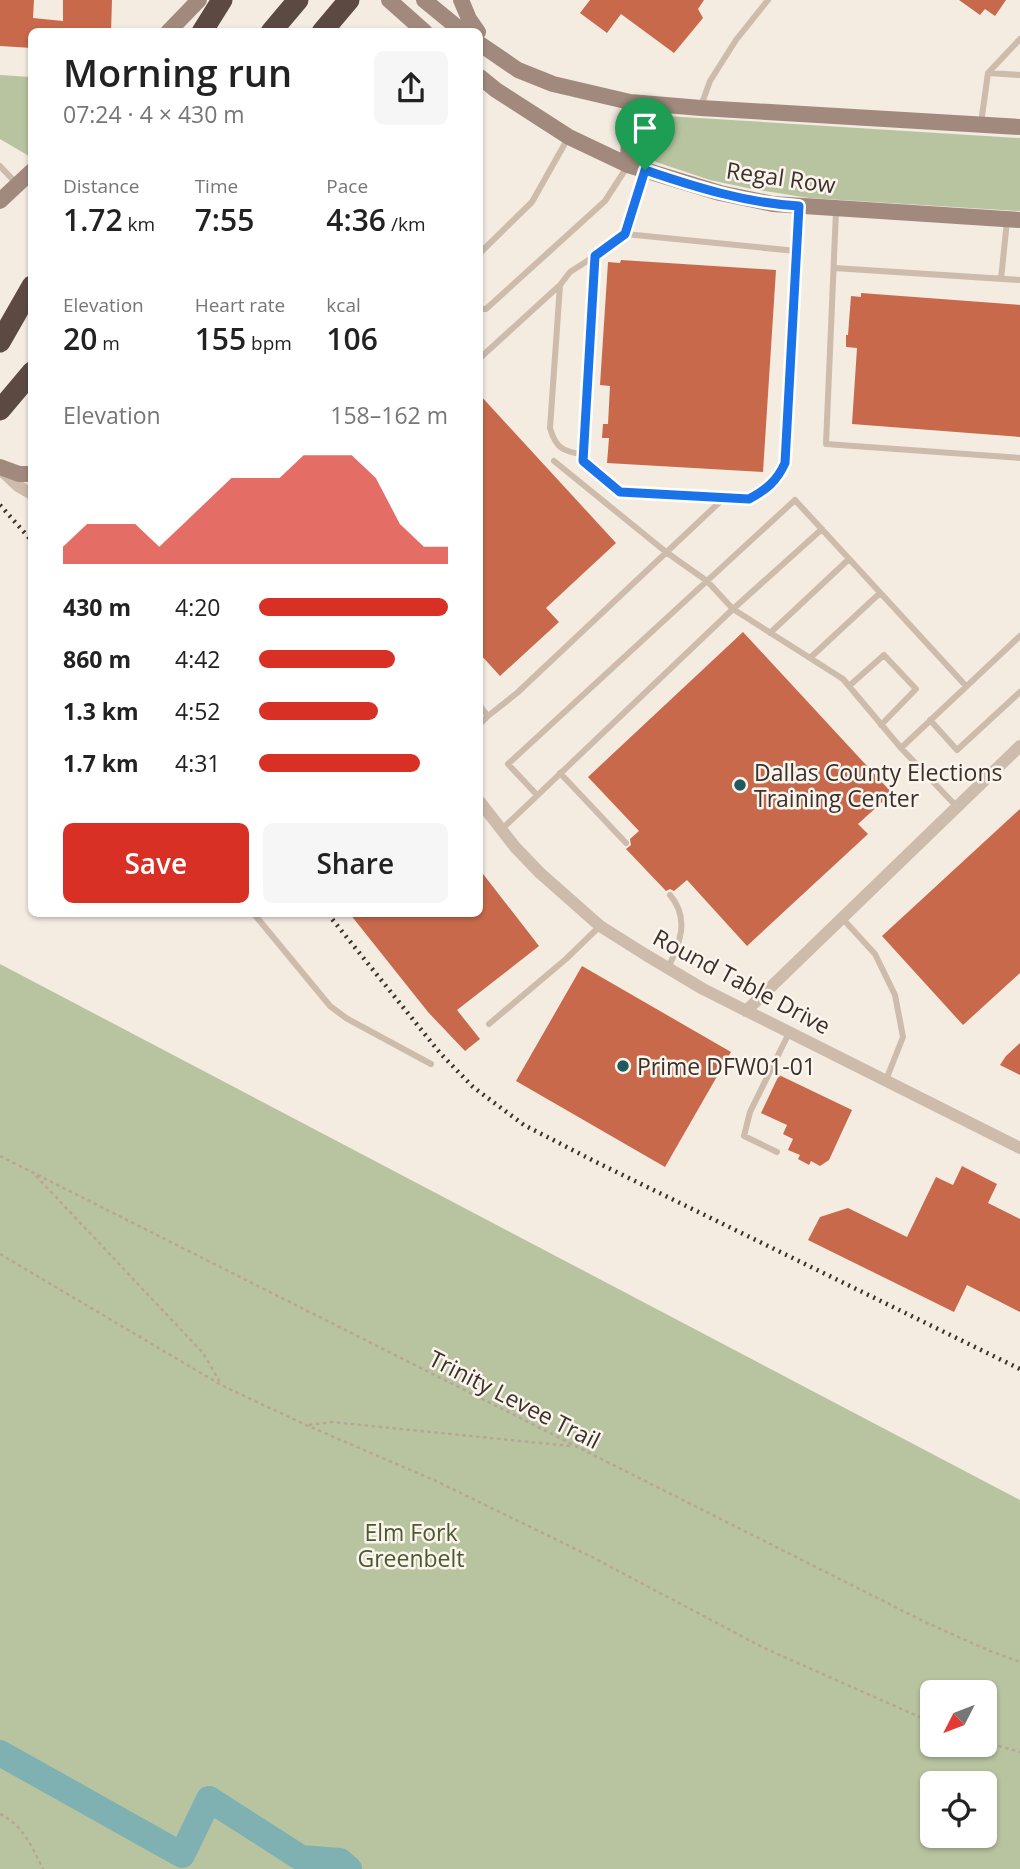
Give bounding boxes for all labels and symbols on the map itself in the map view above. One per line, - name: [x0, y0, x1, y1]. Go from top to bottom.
- pin: [615, 98, 675, 170]
- street label: Regal Row: [724, 154, 838, 201]
- place label: Dallas County Elections Training Center: [754, 756, 1002, 814]
- marker: Dallas County Elections Training Center: [732, 777, 748, 793]
- street label: Round Table Drive: [648, 921, 836, 1041]
- place label: Prime DFW01-01: [637, 1050, 816, 1082]
- marker: Prime DFW01-01: [615, 1058, 631, 1074]
- street label: Trinity Levee Trail: [424, 1342, 606, 1456]
- park label: Elm Fork Greenbelt: [357, 1516, 465, 1574]
- north arrow: [920, 1680, 998, 1757]

